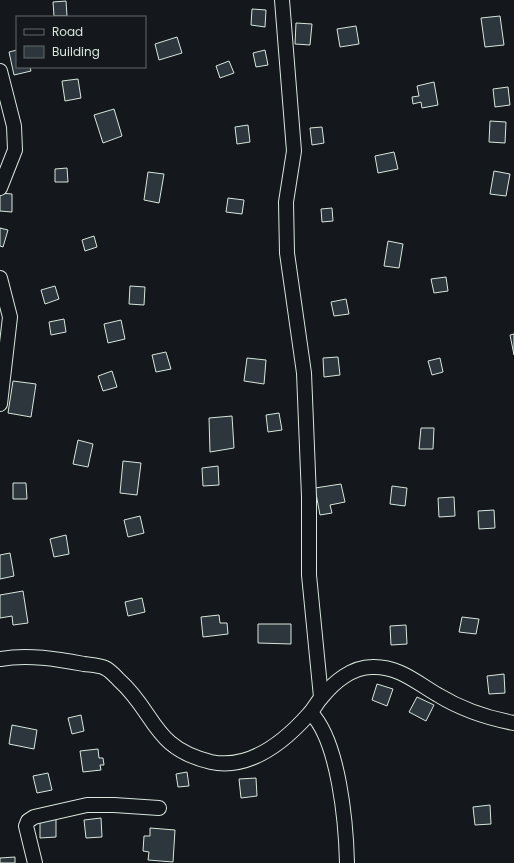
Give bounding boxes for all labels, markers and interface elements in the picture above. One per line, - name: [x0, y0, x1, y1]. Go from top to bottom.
- legend: [16, 16, 146, 68]
- text: Road: [52, 23, 83, 40]
- text: Building: [52, 43, 100, 60]

